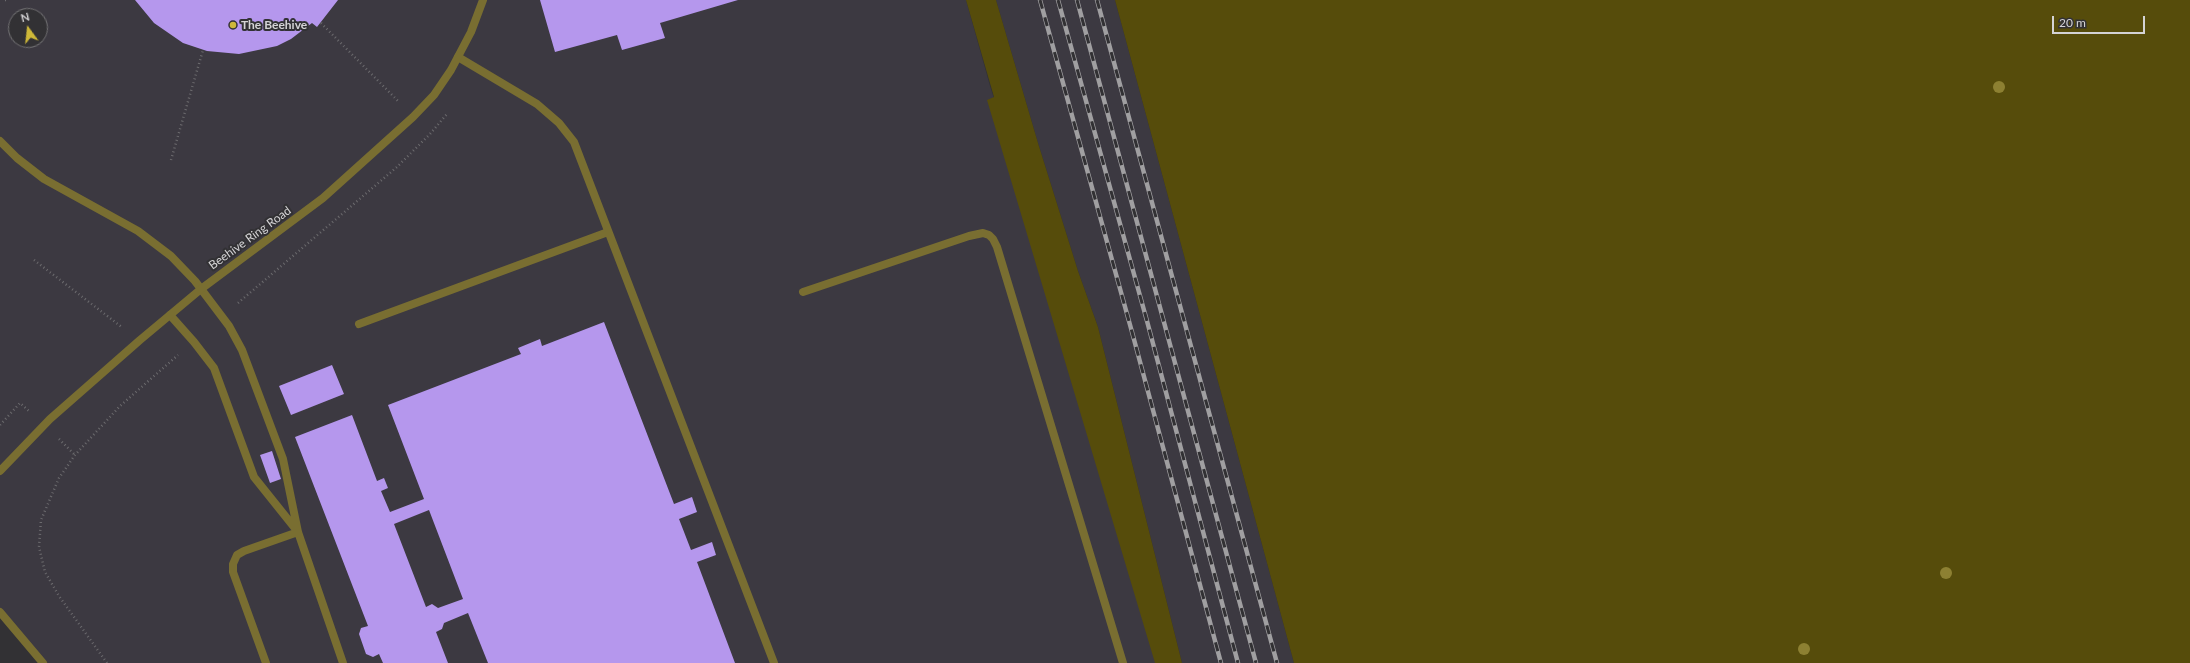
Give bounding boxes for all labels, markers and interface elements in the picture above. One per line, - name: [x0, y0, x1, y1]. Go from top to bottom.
- north arrow: [8, 8, 48, 48]
- scale bar: [2054, 8, 2147, 34]
- text: N: [19, 10, 31, 24]
- text: 20 m: [2059, 15, 2086, 30]
- place label: The Beehive: [241, 18, 307, 32]
- marker: The Beehive: [228, 20, 238, 30]
- street label: Beehive Ring Road: [206, 203, 294, 273]

